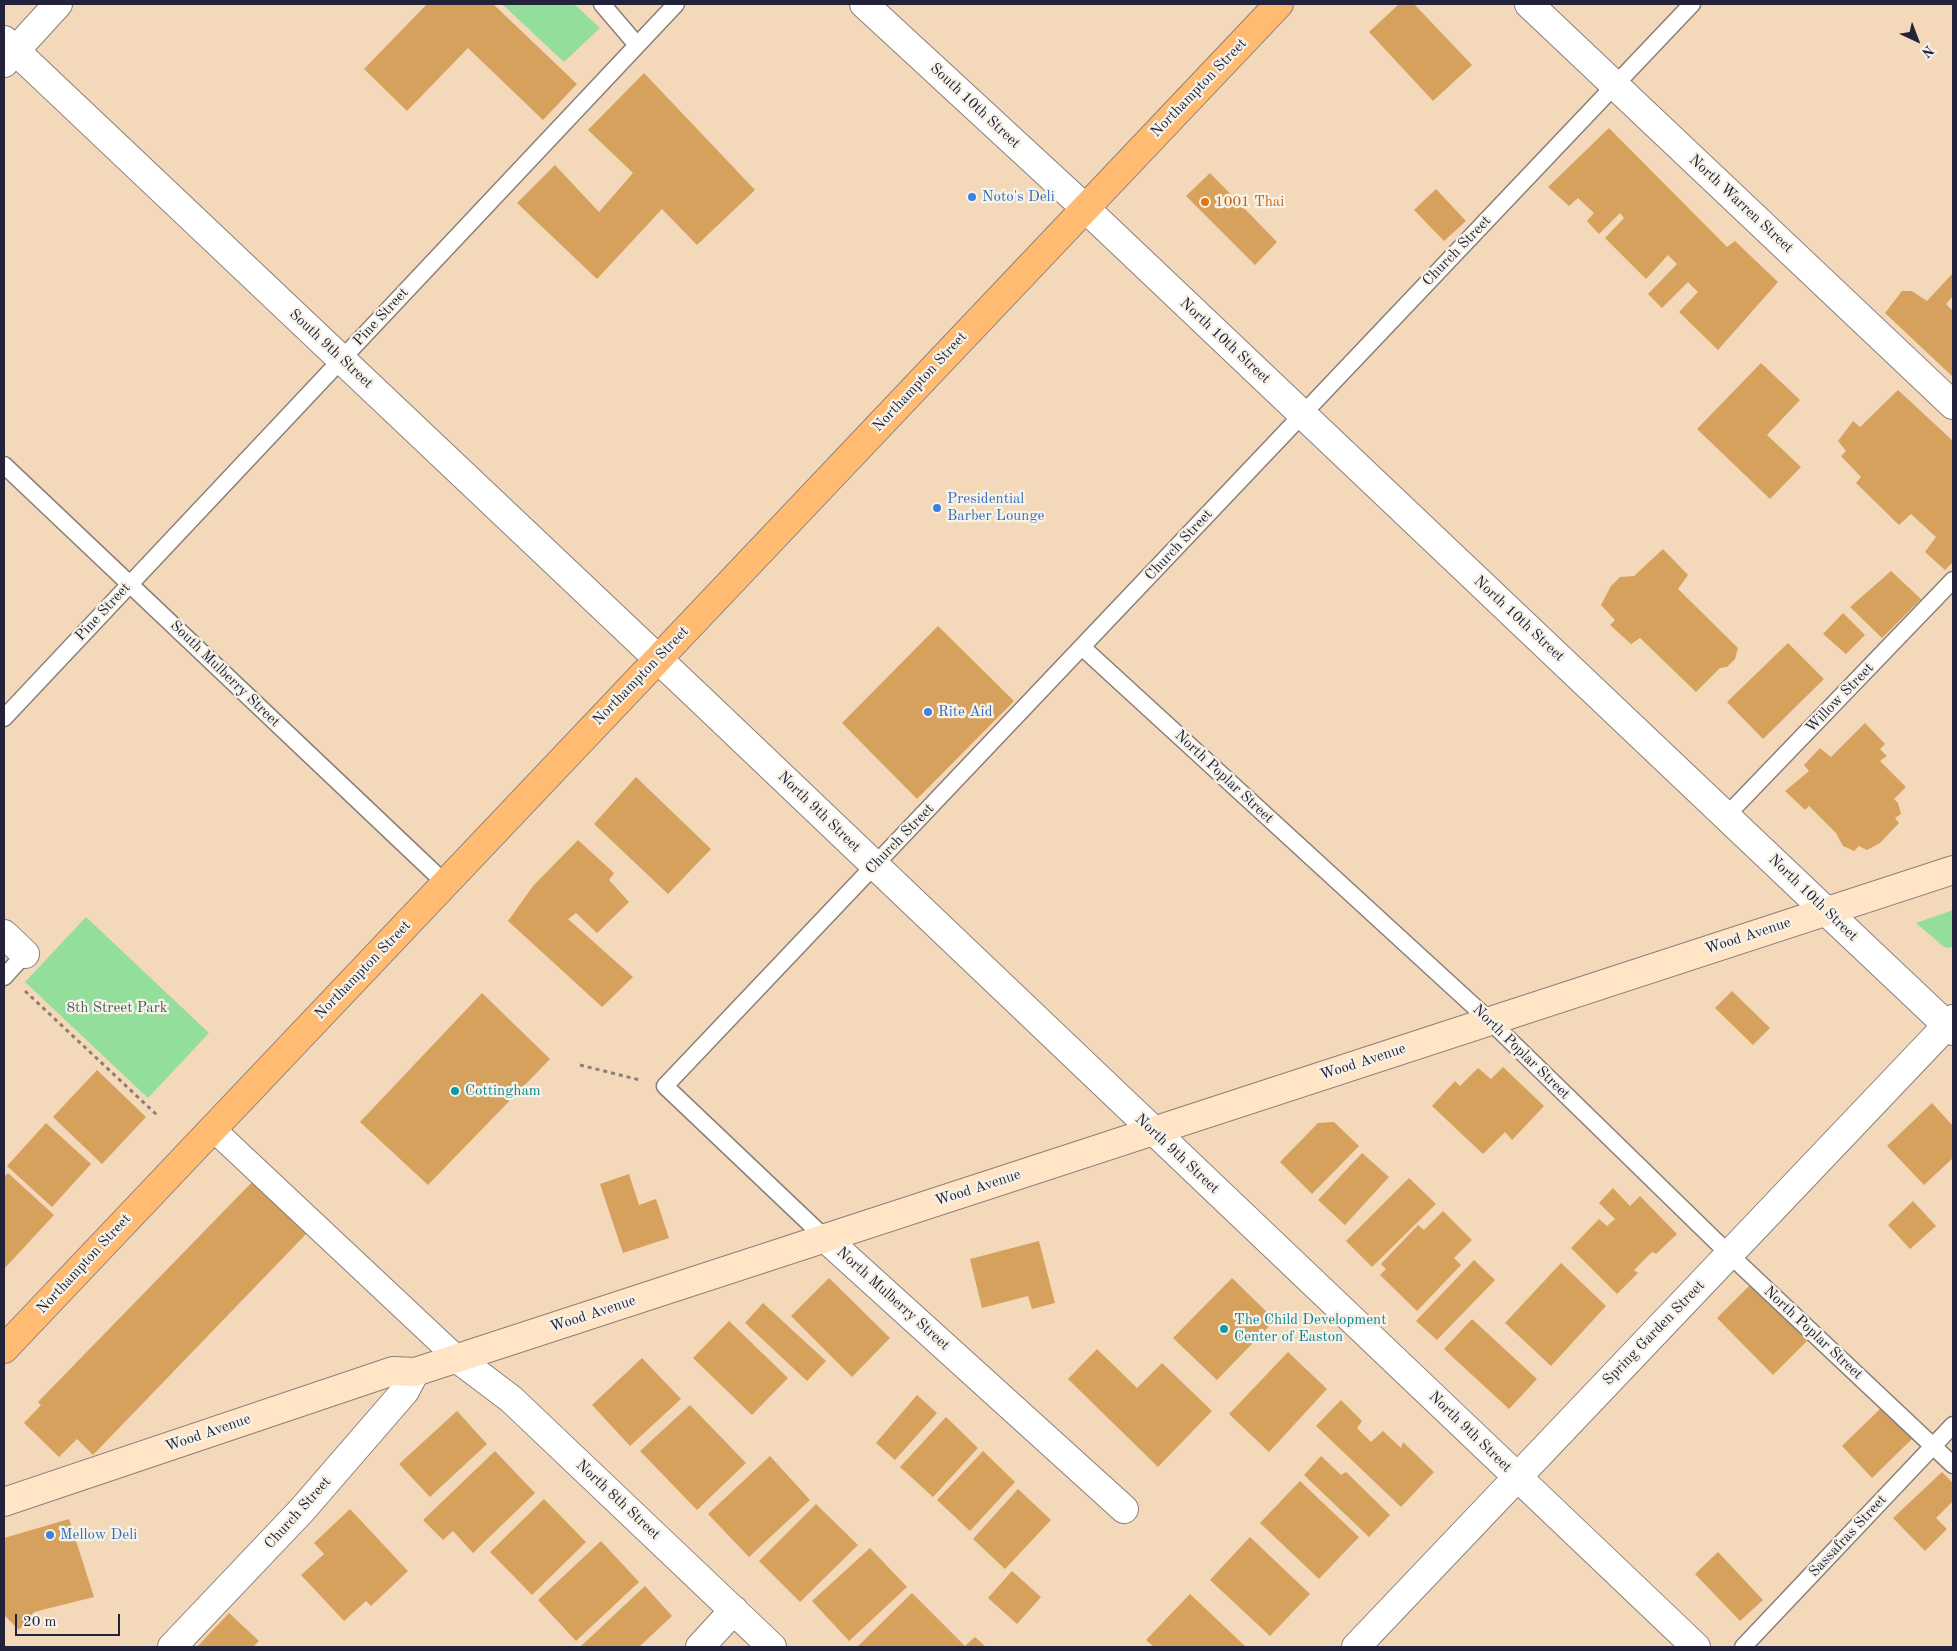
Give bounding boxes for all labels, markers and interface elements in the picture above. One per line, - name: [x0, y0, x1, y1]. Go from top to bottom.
- north arrow: [1892, 15, 1942, 65]
- street label: Northampton Street: [1147, 35, 1251, 141]
- text: N: [1919, 42, 1936, 60]
- street label: South 10th Street: [926, 59, 1024, 153]
- street label: North Warren Street: [1685, 151, 1797, 257]
- place label: Noto's Deli: [982, 188, 1055, 206]
- marker: Noto's Deli: [966, 191, 978, 203]
- place label: 1001 Thai: [1215, 193, 1284, 211]
- marker: 1001 Thai: [1199, 196, 1211, 208]
- street label: Church Street: [1419, 212, 1495, 290]
- street label: Pine Street: [349, 284, 413, 350]
- street label: North 10th Street: [1176, 294, 1274, 388]
- street label: South 9th Street: [285, 305, 377, 393]
- street label: Northampton Street: [869, 328, 971, 436]
- place label: Presidential Barber Lounge: [947, 490, 1044, 525]
- marker: Presidential Barber Lounge: [931, 502, 943, 514]
- street label: Church Street: [1141, 506, 1217, 584]
- street label: North 10th Street: [1470, 572, 1568, 666]
- street label: Pine Street: [71, 579, 135, 645]
- street label: South Mulberry Street: [166, 617, 284, 731]
- street label: Northampton Street: [589, 623, 693, 729]
- street label: Willow Street: [1802, 659, 1878, 737]
- place label: Rite Aid: [938, 703, 992, 721]
- marker: Rite Aid: [922, 706, 934, 718]
- street label: North Poplar Street: [1171, 726, 1277, 828]
- street label: North 9th Street: [774, 768, 864, 856]
- street label: Church Street: [862, 800, 938, 878]
- street label: North 10th Street: [1764, 851, 1862, 945]
- street label: Wood Avenue: [1703, 914, 1793, 958]
- street label: Northampton Street: [311, 917, 415, 1023]
- park label: 8th Street Park: [66, 999, 168, 1017]
- street label: North Poplar Street: [1468, 1001, 1574, 1103]
- street label: Wood Avenue: [1318, 1040, 1408, 1084]
- place label: Cottingham: [465, 1082, 541, 1100]
- marker: Cottingham: [449, 1085, 461, 1097]
- street label: North 9th Street: [1131, 1110, 1223, 1198]
- street label: Wood Avenue: [933, 1166, 1023, 1210]
- street label: Northampton Street: [33, 1210, 135, 1318]
- street label: North Mulberry Street: [833, 1243, 953, 1355]
- street label: Spring Garden Street: [1599, 1277, 1709, 1389]
- street label: North Poplar Street: [1760, 1282, 1866, 1384]
- street label: Wood Avenue: [548, 1292, 638, 1336]
- place label: The Child Development Center of Easton: [1234, 1311, 1386, 1346]
- marker: The Child Development Center of Easton: [1218, 1323, 1230, 1335]
- street label: North 9th Street: [1425, 1388, 1515, 1476]
- street label: Wood Avenue: [163, 1410, 253, 1456]
- street label: North 8th Street: [572, 1456, 664, 1544]
- street label: Church Street: [261, 1473, 335, 1553]
- street label: Sassafras Street: [1805, 1491, 1891, 1581]
- place label: Mellow Deli: [60, 1526, 137, 1544]
- marker: Mellow Deli: [44, 1529, 56, 1541]
- scale bar: [18, 1604, 122, 1636]
- text: 20 m: [23, 1615, 57, 1630]

